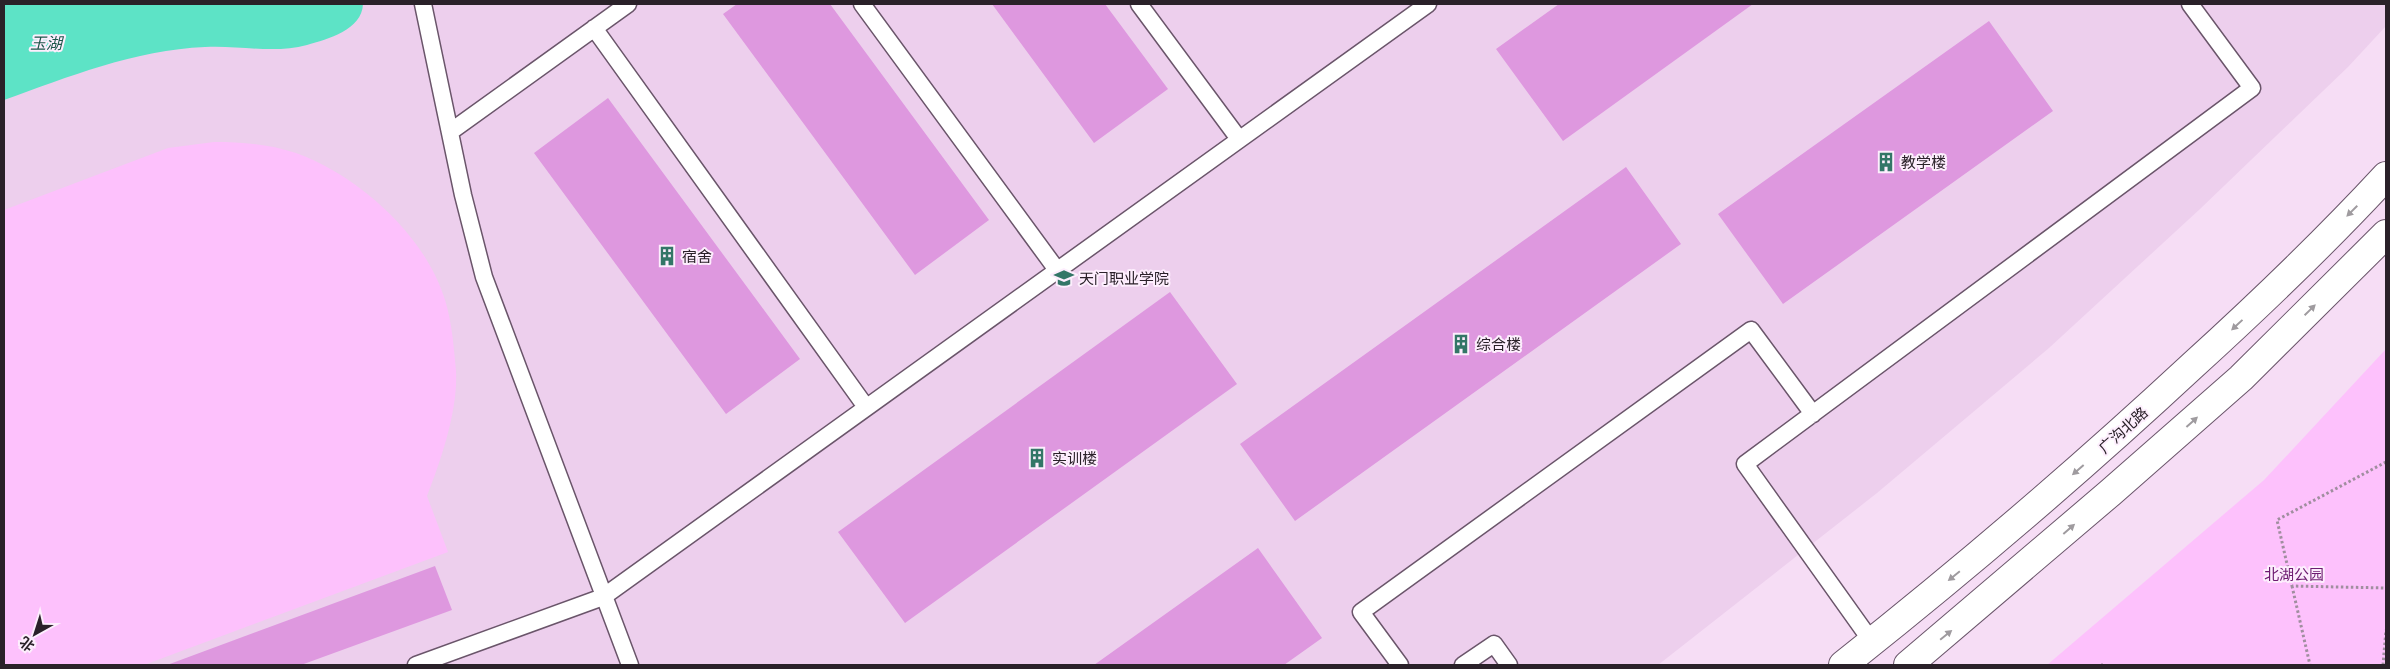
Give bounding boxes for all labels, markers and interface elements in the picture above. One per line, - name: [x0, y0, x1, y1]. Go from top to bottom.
- water label: 玉湖: [30, 33, 65, 53]
- building icon: 教学楼: [1875, 151, 1897, 173]
- place label: 教学楼: [1901, 153, 1946, 172]
- one-way arrow: [2346, 205, 2358, 217]
- building icon: 宿舍: [656, 245, 678, 267]
- place label: 宿舍: [682, 247, 712, 266]
- school or university icon: 天门职业学院: [1053, 267, 1075, 289]
- place label: 天门职业学院: [1079, 269, 1169, 288]
- one-way arrow: [2304, 304, 2316, 316]
- one-way arrow: [2231, 319, 2243, 331]
- building icon: 综合楼: [1450, 333, 1472, 355]
- place label: 综合楼: [1476, 335, 1521, 354]
- street label: 广沟北路: [2094, 403, 2152, 457]
- one-way arrow: [2185, 416, 2198, 427]
- building icon: 实训楼: [1026, 447, 1048, 469]
- place label: 实训楼: [1052, 449, 1097, 468]
- one-way arrow: [2071, 464, 2084, 475]
- one-way arrow: [2063, 523, 2076, 534]
- park label: 北湖公园: [2264, 565, 2324, 584]
- one-way arrow: [1948, 570, 1961, 581]
- north arrow: [10, 609, 60, 659]
- one-way arrow: [1939, 629, 1952, 640]
- text: 北: [16, 633, 38, 656]

